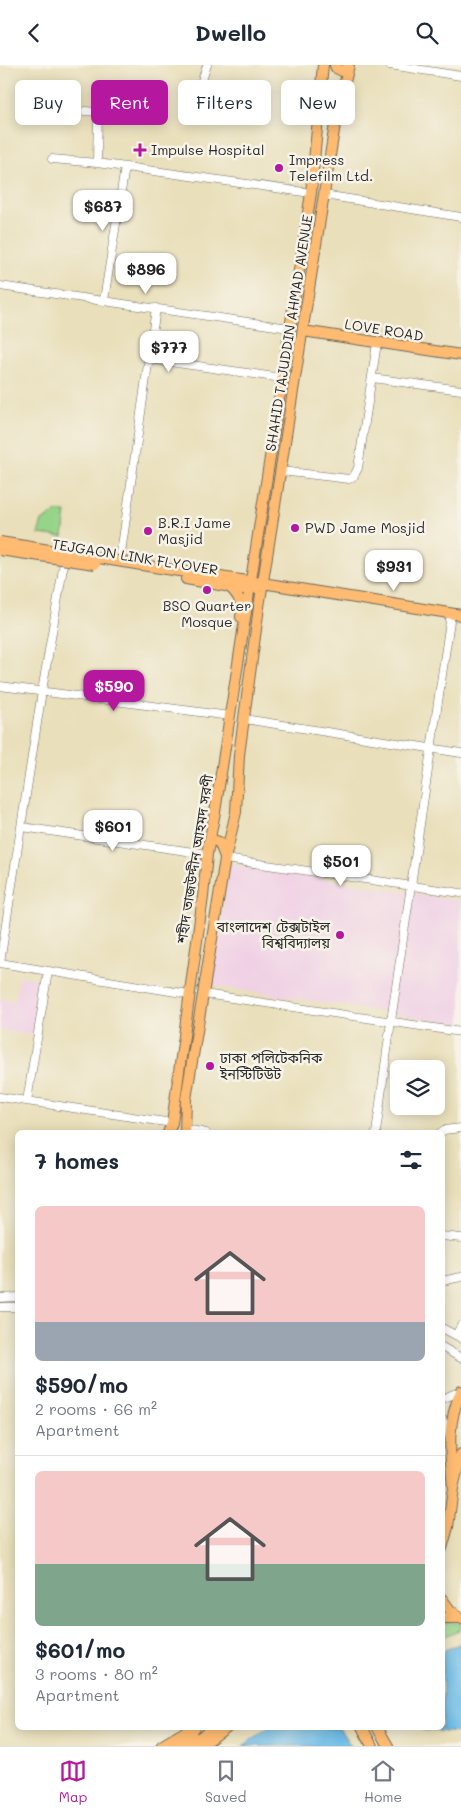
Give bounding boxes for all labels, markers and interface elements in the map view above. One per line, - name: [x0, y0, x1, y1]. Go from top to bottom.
- text: Dwello: [195, 18, 266, 47]
- icon: back: [20, 19, 48, 47]
- icon: search: [413, 19, 441, 47]
- chip: Buy: [15, 80, 81, 125]
- chip: Rent: [91, 80, 168, 125]
- chip: Filters: [178, 80, 271, 125]
- chip: New: [281, 80, 355, 125]
- place label: Impulse Hospital: [151, 140, 264, 159]
- marker: Impulse Hospital: [133, 143, 147, 157]
- place label: Impress Telefilm Ltd.: [289, 150, 373, 185]
- marker: Impress Telefilm Ltd.: [273, 162, 285, 174]
- pin: $687: [73, 189, 133, 232]
- text: $687: [84, 195, 122, 216]
- street label: SHAHID TAJUDDIN AHMAD AVENUE: [260, 213, 317, 453]
- pin: $896: [116, 253, 176, 295]
- text: $896: [126, 258, 166, 279]
- street label: LOVE ROAD: [343, 314, 425, 345]
- pin: $777: [139, 331, 199, 373]
- text: $777: [151, 336, 187, 357]
- place label: B.R.I Jame Masjid: [158, 513, 231, 548]
- place label: PWD Jame Mosjid: [305, 518, 425, 537]
- marker: PWD Jame Mosjid: [289, 522, 301, 534]
- marker: B.R.I Jame Masjid: [142, 525, 154, 537]
- street label: TEJGAON LINK FLYOVER: [51, 534, 219, 579]
- pin: $931: [364, 549, 424, 592]
- text: $931: [376, 555, 412, 576]
- marker: BSO Quarter Mosque: [201, 584, 213, 596]
- place label: BSO Quarter Mosque: [163, 596, 251, 631]
- pin: $590: [84, 669, 144, 712]
- text: $590: [94, 675, 134, 696]
- street label: শহীদ তাজউদ্দীন আহমদ সরণী: [172, 773, 217, 946]
- pin: $601: [83, 809, 143, 852]
- text: $601: [95, 815, 131, 836]
- pin: $501: [311, 845, 371, 887]
- text: $501: [323, 850, 359, 871]
- place label: বাংলাদেশ টেক্সটাইল বিশ্ববিদ্যালয়: [216, 917, 331, 952]
- marker: বাংলাদেশ টেক্সটাইল বিশ্ববিদ্যালয়: [334, 929, 346, 941]
- place label: ঢাকা পলিটেকনিক ইনস্টিটিউট: [219, 1048, 323, 1083]
- marker: ঢাকা পলিটেকনিক ইনস্টিটিউট: [204, 1060, 216, 1072]
- map controls: [390, 1060, 445, 1115]
- button: layers: [390, 1060, 445, 1115]
- icon: filters: [397, 1146, 425, 1174]
- text: 7 homes: [35, 1147, 119, 1174]
- icon: home: [185, 1238, 275, 1328]
- text: $590/mo: [35, 1371, 128, 1398]
- text: 2 rooms · 66 m²: [35, 1398, 157, 1419]
- text: Apartment: [35, 1419, 120, 1440]
- icon: home: [185, 1504, 275, 1594]
- text: $601/mo: [35, 1636, 125, 1663]
- text: 3 rooms · 80 m²: [35, 1663, 158, 1684]
- text: Apartment: [35, 1684, 120, 1705]
- tab: Map: [59, 1757, 87, 1806]
- tab: Saved: [205, 1757, 246, 1806]
- tab: Home: [364, 1757, 402, 1806]

